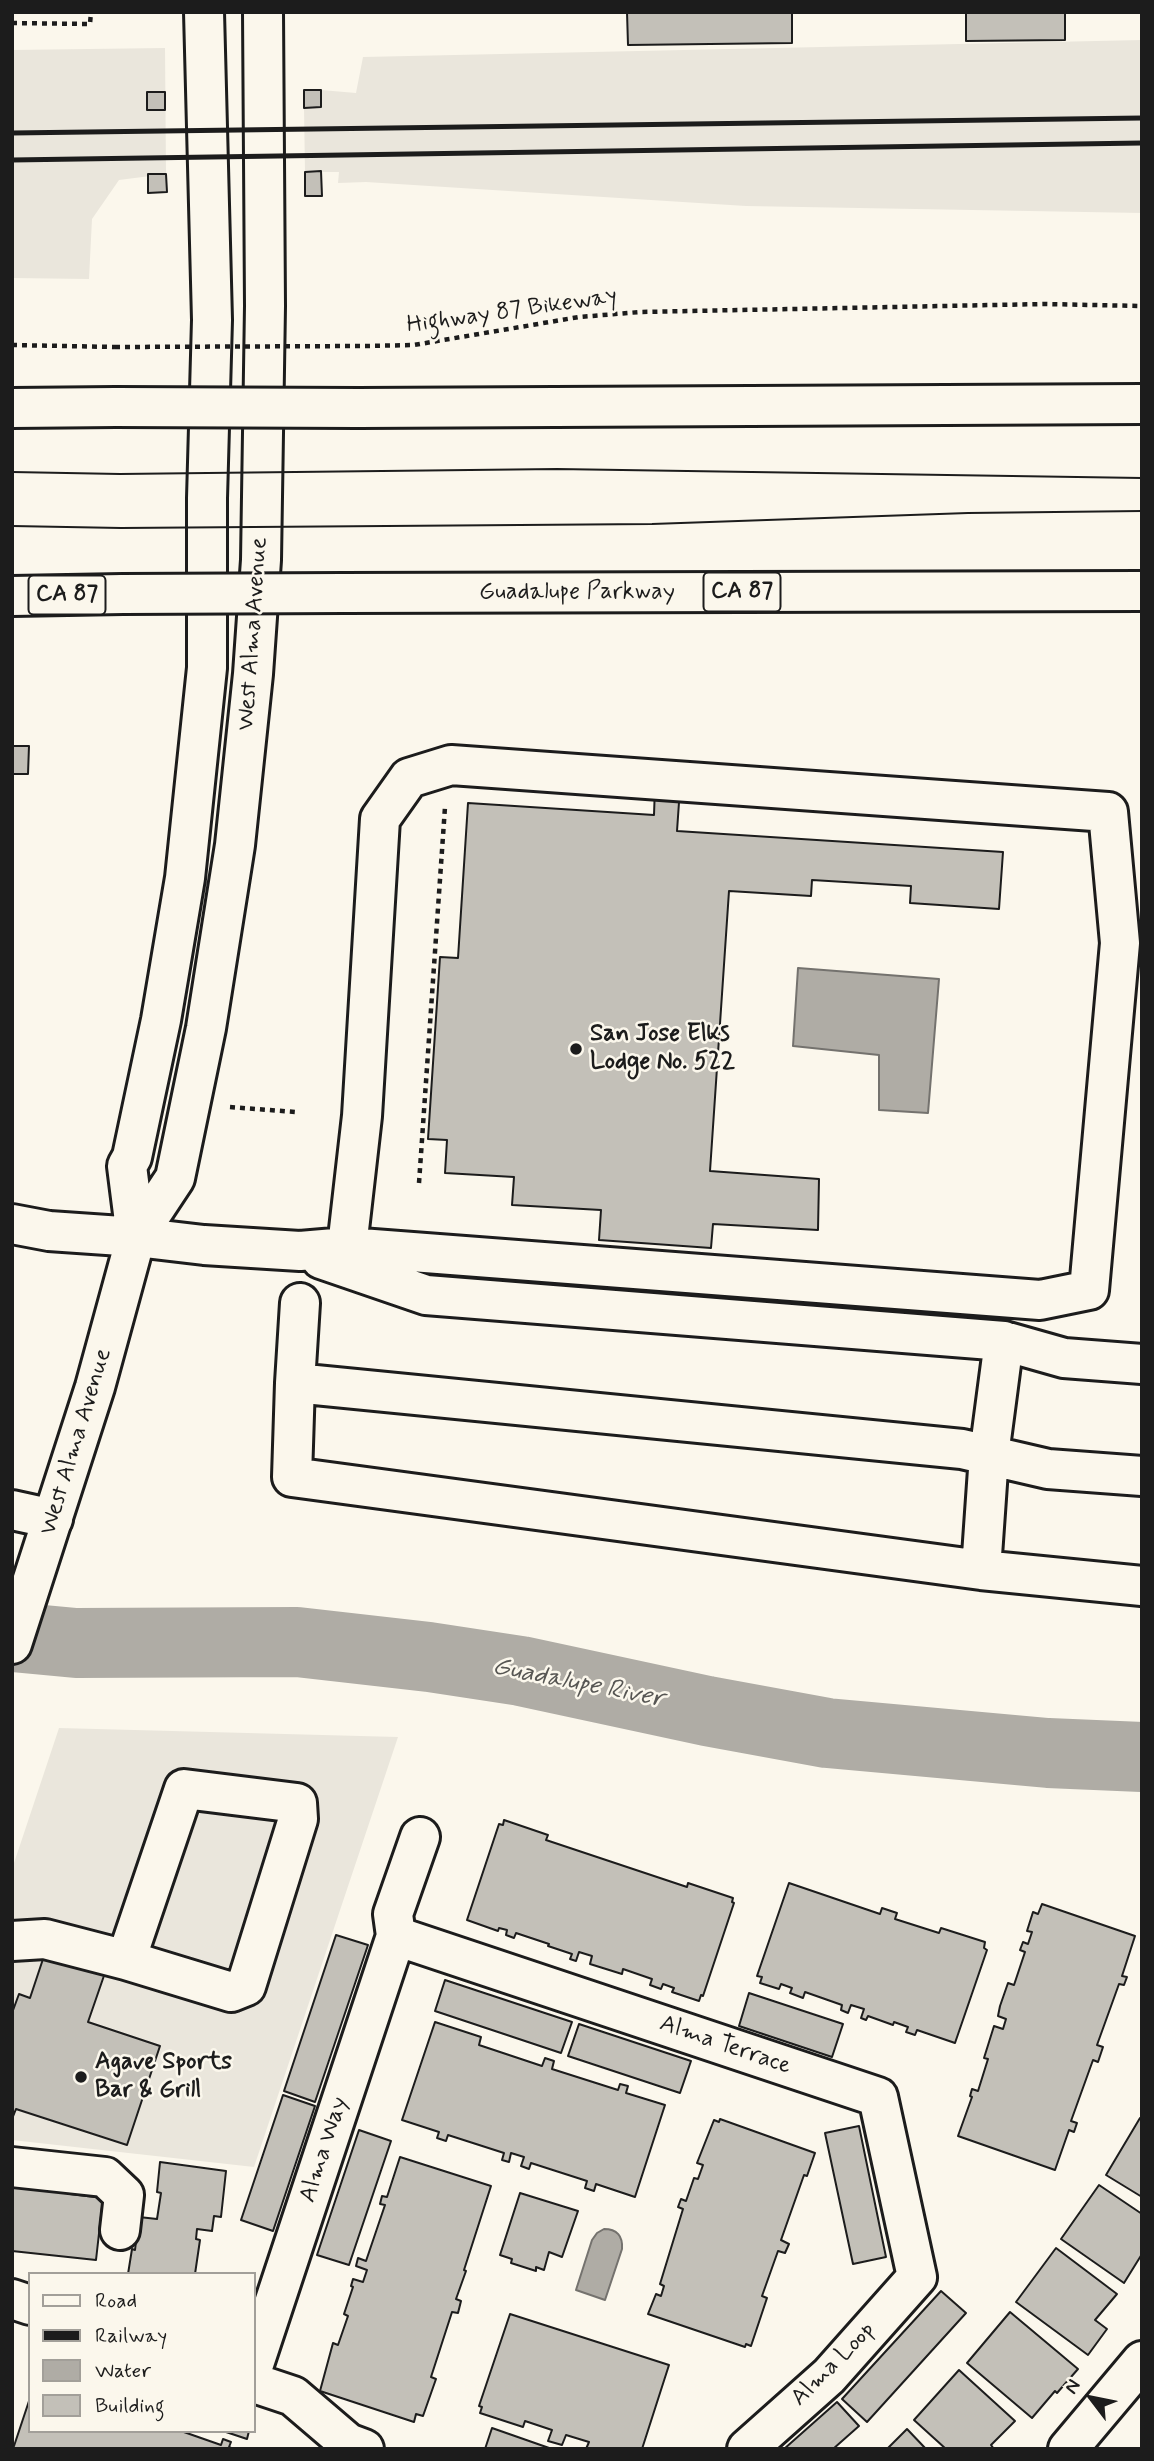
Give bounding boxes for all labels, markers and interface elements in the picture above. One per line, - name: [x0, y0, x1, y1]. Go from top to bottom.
- street label: Highway 87 Bikeway: [405, 283, 619, 341]
- street label: West Alma Avenue: [233, 536, 275, 732]
- road number: CA 87: [704, 572, 780, 612]
- road number: CA 87: [28, 576, 106, 614]
- street label: Guadalupe Parkway: [479, 579, 675, 607]
- place label: San Jose Elks Lodge No. 522: [590, 1021, 735, 1077]
- marker: San Jose Elks Lodge No. 522: [568, 1041, 584, 1057]
- street label: West Alma Avenue: [35, 1345, 119, 1539]
- water label: Guadalupe River: [490, 1652, 666, 1716]
- street label: Alma Terrace: [655, 2010, 795, 2082]
- place label: Agave Sports Bar & Grill: [95, 2049, 232, 2105]
- marker: Agave Sports Bar & Grill: [73, 2069, 89, 2085]
- street label: Alma Way: [294, 2094, 356, 2206]
- legend: [28, 2272, 256, 2433]
- text: Road: [95, 2287, 137, 2315]
- street label: Alma Loop: [786, 2317, 882, 2413]
- text: Railway: [95, 2322, 167, 2350]
- text: Water: [95, 2357, 151, 2385]
- north arrow: [1056, 2363, 1126, 2433]
- text: N: [1059, 2375, 1087, 2399]
- text: Building: [95, 2392, 165, 2420]

